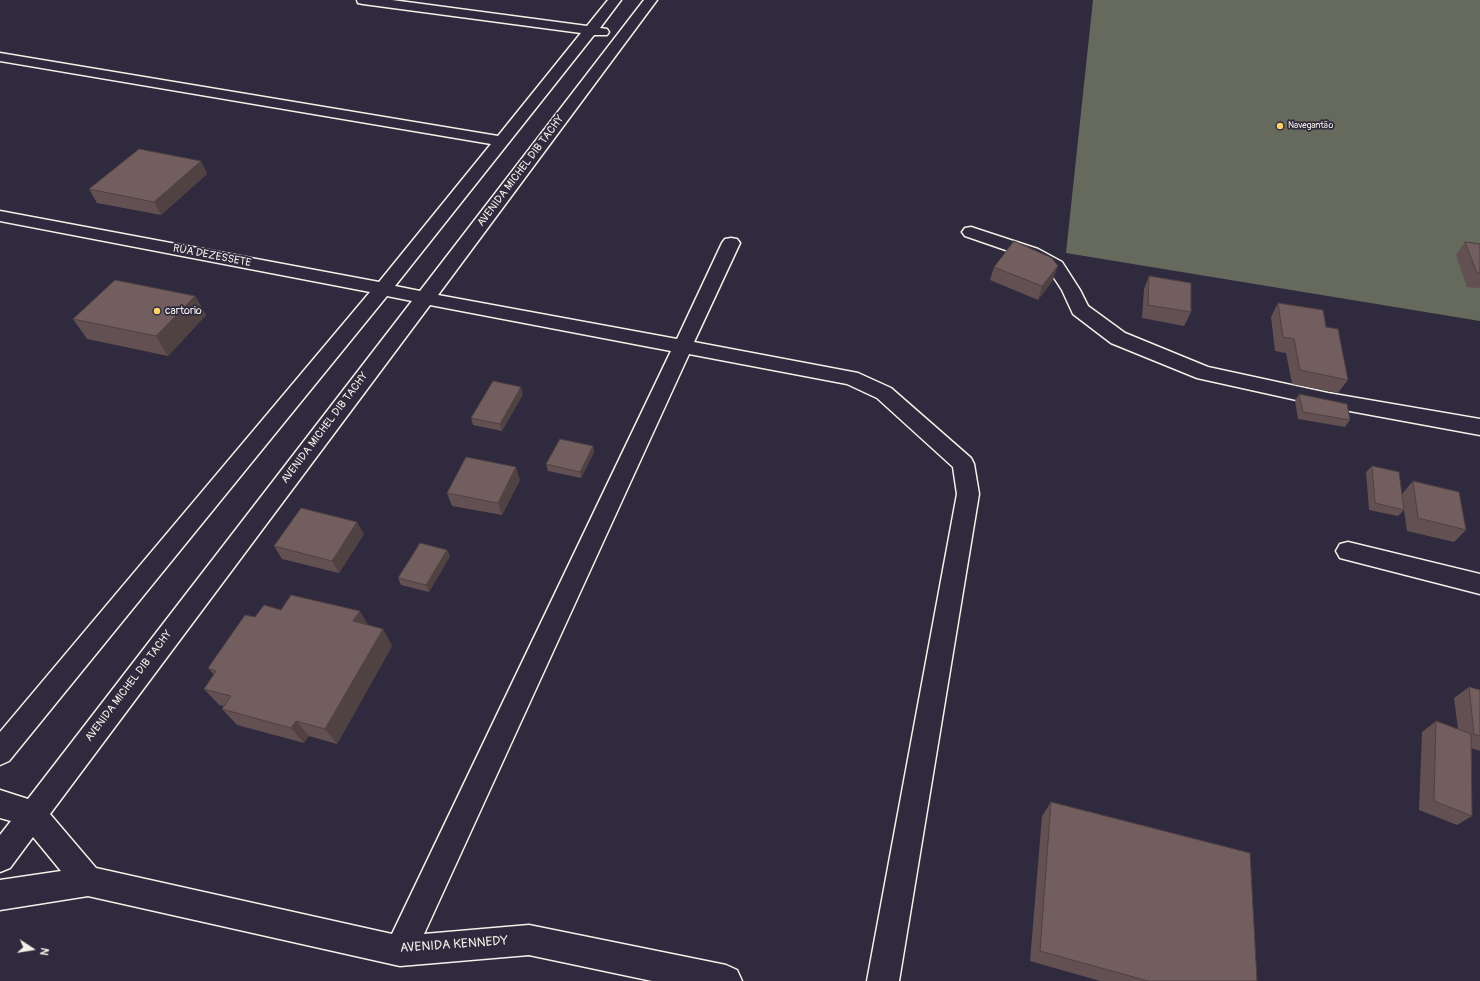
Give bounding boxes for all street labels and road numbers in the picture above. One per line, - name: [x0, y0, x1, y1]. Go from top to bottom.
- street label: AVENIDA MICHEL DIB TACHY: [475, 113, 567, 229]
- street label: RUA DEZESSETE: [172, 242, 252, 270]
- street label: AVENIDA MICHEL DIB TACHY: [279, 370, 371, 486]
- street label: AVENIDA MICHEL DIB TACHY: [83, 628, 175, 744]
- street label: AVENIDA KENNEDY: [399, 933, 509, 957]

